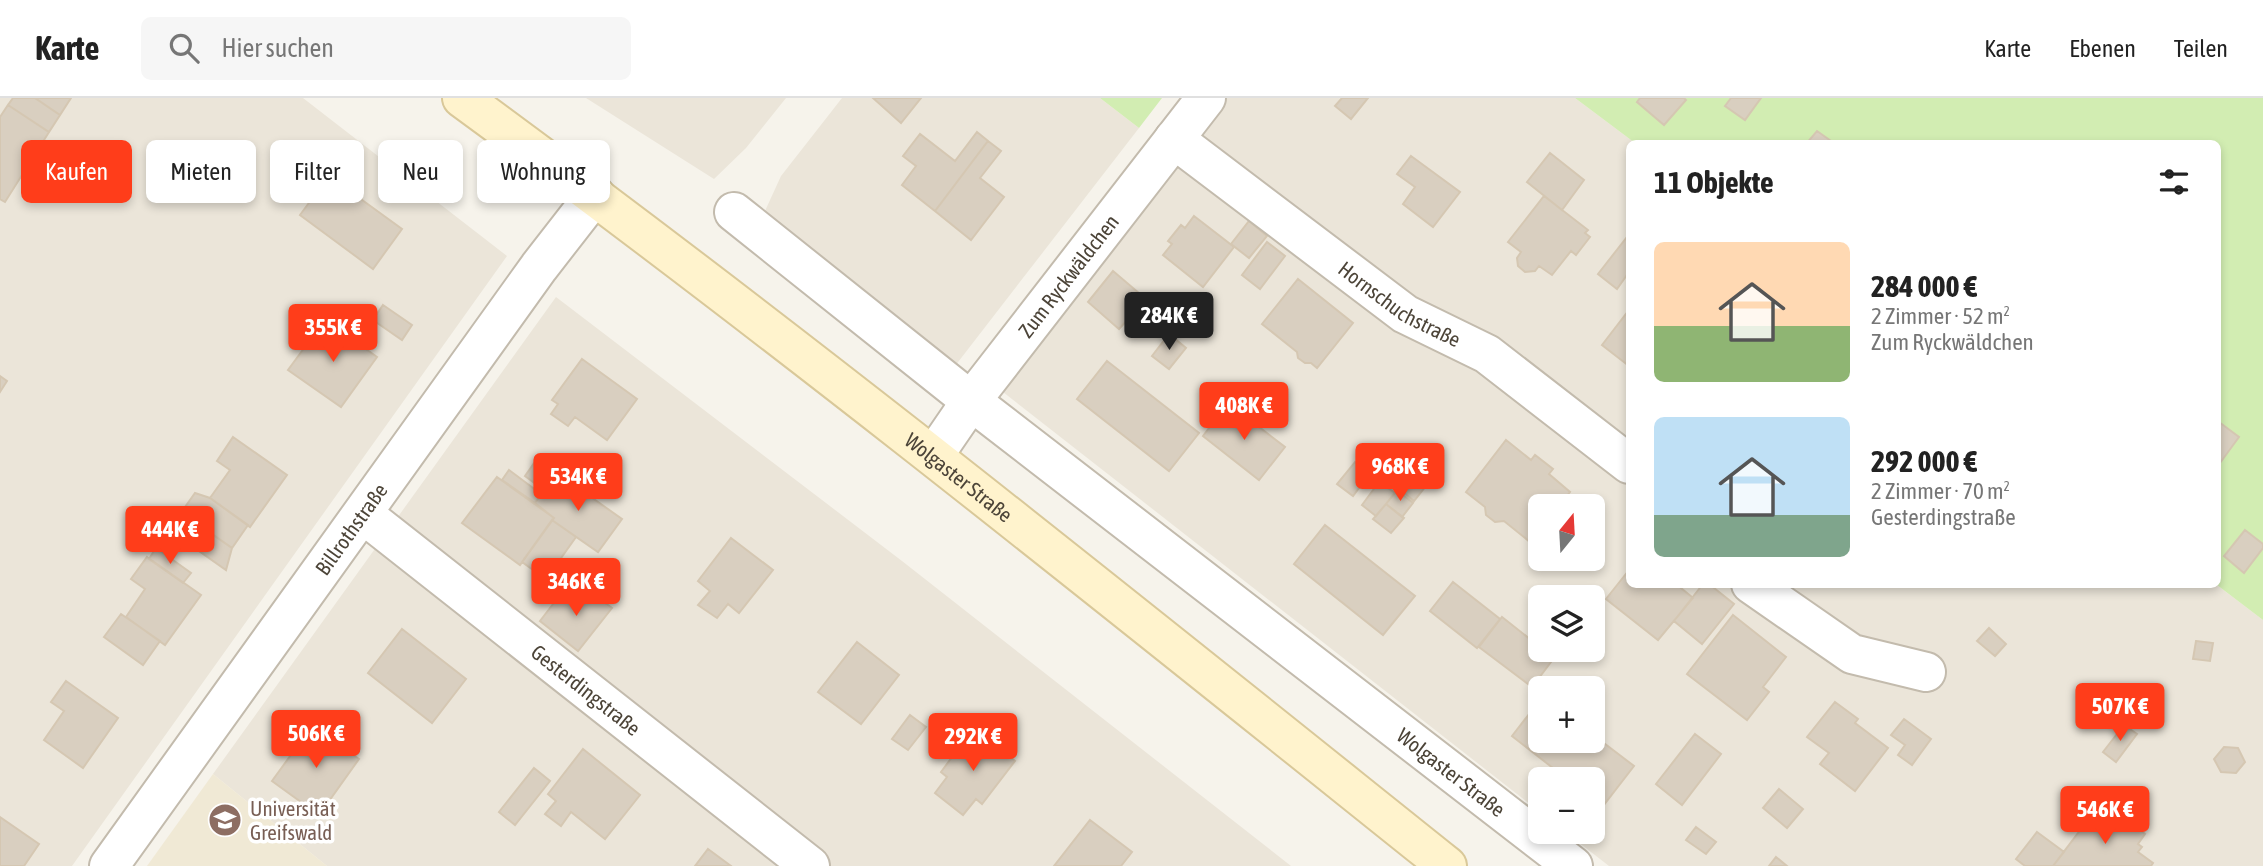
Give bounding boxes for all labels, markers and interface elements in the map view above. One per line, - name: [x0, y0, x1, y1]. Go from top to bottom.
- search box: [141, 17, 631, 80]
- text: Karte: [35, 29, 99, 67]
- icon: search: [165, 29, 203, 67]
- text: Hier suchen: [221, 33, 334, 63]
- text: Karte: [1984, 35, 2031, 62]
- text: Ebenen: [2069, 35, 2136, 62]
- text: Teilen: [2174, 35, 2228, 62]
- chip: Kaufen: [21, 140, 132, 203]
- chip: Mieten: [146, 140, 256, 203]
- chip: Filter: [270, 140, 364, 203]
- chip: Neu: [378, 140, 463, 203]
- chip: Wohnung: [477, 140, 610, 203]
- icon: filters: [2155, 163, 2193, 201]
- text: 11 Objekte: [1654, 165, 1774, 199]
- street label: Zum Ryckwäldchen: [1013, 210, 1123, 342]
- street label: Hornschuchstraße: [1334, 256, 1465, 351]
- text: 284 000 €: [1871, 269, 1977, 303]
- icon: home: [1710, 270, 1794, 354]
- pin: 284K €: [1112, 292, 1226, 352]
- text: 284K €: [1140, 302, 1198, 328]
- text: 2 Zimmer · 52 m²: [1871, 303, 2010, 329]
- pin: 355K €: [276, 304, 390, 364]
- text: 355K €: [304, 314, 362, 340]
- text: Zum Ryckwäldchen: [1871, 329, 2034, 355]
- pin: 408K €: [1187, 382, 1301, 442]
- text: 408K €: [1215, 392, 1273, 418]
- street label: Wolgaster Straße: [900, 427, 1017, 527]
- pin: 968K €: [1343, 444, 1457, 503]
- text: 292 000 €: [1871, 444, 1977, 478]
- icon: home: [1710, 445, 1794, 529]
- text: 968K €: [1371, 453, 1429, 479]
- pin: 534K €: [521, 454, 635, 513]
- text: 534K €: [549, 463, 607, 489]
- text: 2 Zimmer · 70 m²: [1871, 478, 2010, 504]
- street label: Billrothstraße: [310, 479, 392, 579]
- north arrow: [1528, 494, 1605, 570]
- map controls: [1528, 494, 1605, 844]
- text: Gesterdingstraße: [1871, 504, 2016, 530]
- pin: 444K €: [113, 506, 227, 566]
- text: 444K €: [141, 516, 199, 542]
- pin: 346K €: [519, 559, 633, 618]
- text: 346K €: [547, 568, 605, 594]
- button: layers: [1528, 585, 1605, 662]
- street label: Gesterdingstraße: [527, 639, 645, 740]
- button: +: [1528, 676, 1605, 753]
- pin: 507K €: [2063, 684, 2177, 743]
- text: 507K €: [2091, 693, 2149, 719]
- pin: 506K €: [259, 710, 373, 770]
- pin: 292K €: [916, 714, 1030, 773]
- text: 506K €: [287, 720, 345, 746]
- text: 292K €: [944, 723, 1002, 749]
- street label: Wolgaster Straße: [1393, 723, 1510, 821]
- button: −: [1528, 767, 1605, 844]
- pin: 546K €: [2048, 786, 2162, 846]
- place label: Universität Greifswald: [250, 796, 336, 844]
- text: 546K €: [2076, 796, 2134, 822]
- school or university icon: Universität Greifswald: [206, 801, 244, 839]

